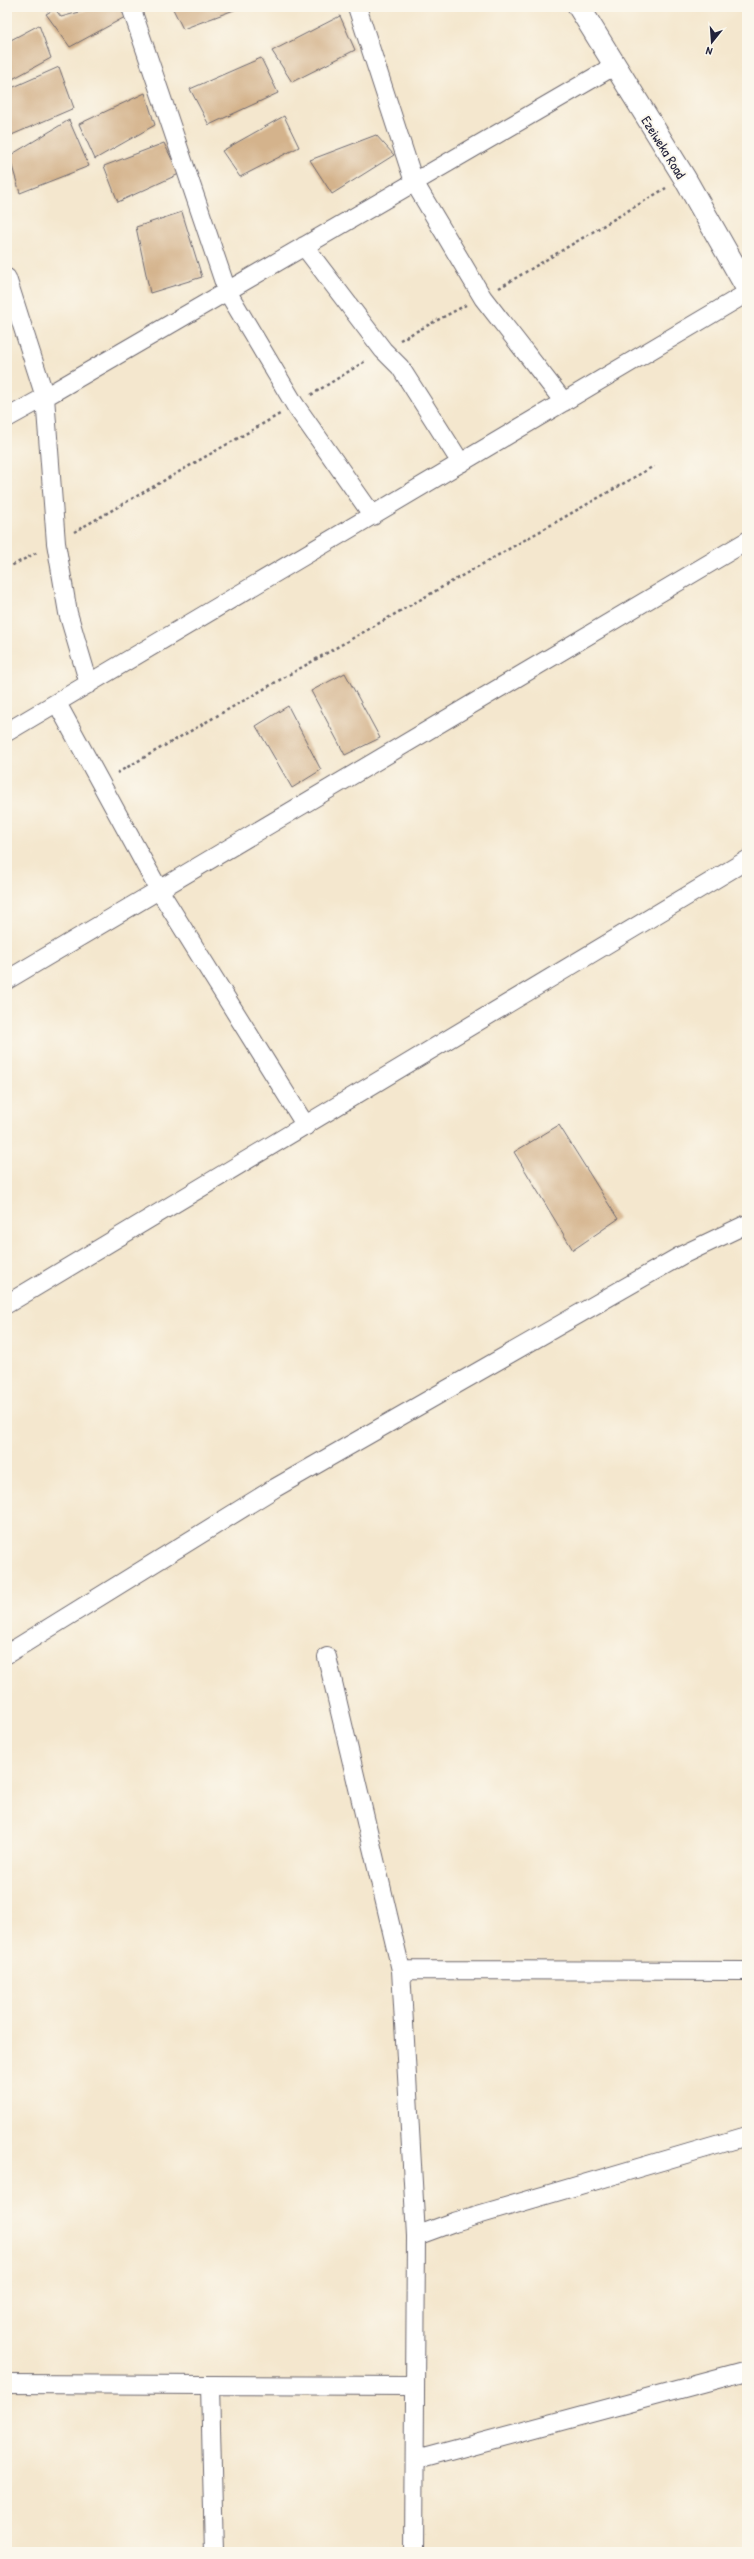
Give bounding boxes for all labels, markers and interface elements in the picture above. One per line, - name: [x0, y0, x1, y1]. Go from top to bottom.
- north arrow: [692, 22, 732, 62]
- text: N: [704, 44, 714, 59]
- street label: Ezeiweka Road: [637, 112, 691, 182]

